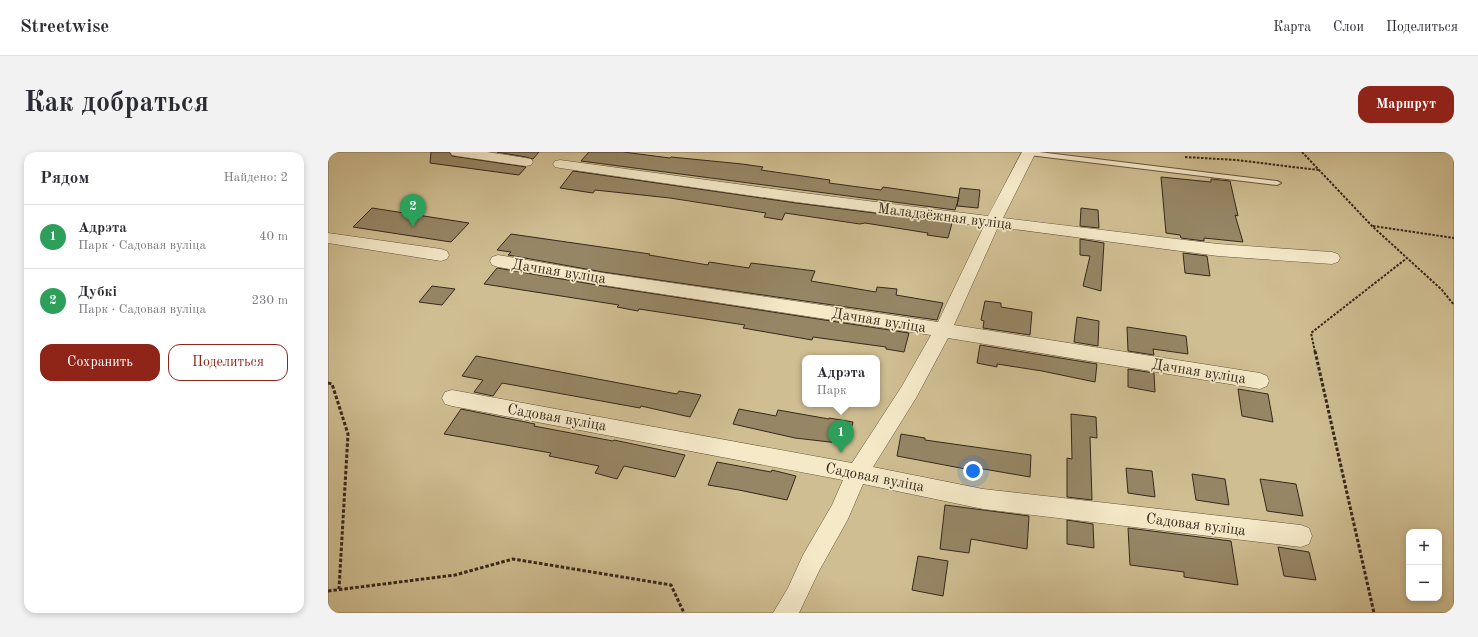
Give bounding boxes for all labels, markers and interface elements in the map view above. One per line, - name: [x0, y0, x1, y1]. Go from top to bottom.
- text: Streetwise: [20, 18, 109, 37]
- text: Карта: [1273, 20, 1311, 34]
- text: Слои: [1333, 20, 1364, 34]
- text: Поделиться: [1386, 20, 1458, 34]
- button: Маршрут: [1358, 86, 1454, 123]
- text: Как добраться: [24, 90, 209, 118]
- text: Рядом: [40, 170, 89, 187]
- text: Найдено: 2: [224, 171, 288, 184]
- pin: 2: [400, 194, 426, 227]
- street label: Маладзёжная вуліца: [877, 202, 1014, 233]
- text: Адрэта: [78, 221, 127, 236]
- text: 1: [49, 230, 57, 243]
- text: 40 m: [259, 230, 288, 243]
- text: Парк · Садовая вуліца: [78, 239, 206, 252]
- street label: Дачная вуліца: [511, 258, 608, 287]
- text: Дубкі: [78, 285, 117, 300]
- text: 2: [49, 294, 57, 307]
- text: 230 m: [251, 294, 288, 307]
- text: Парк · Садовая вуліца: [78, 303, 206, 316]
- street label: Дачная вуліца: [831, 307, 928, 336]
- button: Сохранить: [40, 344, 160, 381]
- button: Поделиться: [168, 344, 288, 381]
- popup: [802, 355, 880, 407]
- street label: Дачная вуліца: [1151, 358, 1248, 387]
- text: Адрэта: [817, 366, 865, 381]
- text: Парк: [817, 384, 846, 397]
- street label: Садовая вуліца: [506, 402, 608, 435]
- pin: 1: [828, 420, 854, 453]
- your location: [963, 461, 983, 481]
- street label: Садовая вуліца: [824, 462, 926, 496]
- street label: Садовая вуліца: [1145, 512, 1247, 539]
- map controls: [1406, 529, 1442, 601]
- button: +: [1406, 529, 1442, 565]
- button: −: [1406, 565, 1442, 601]

